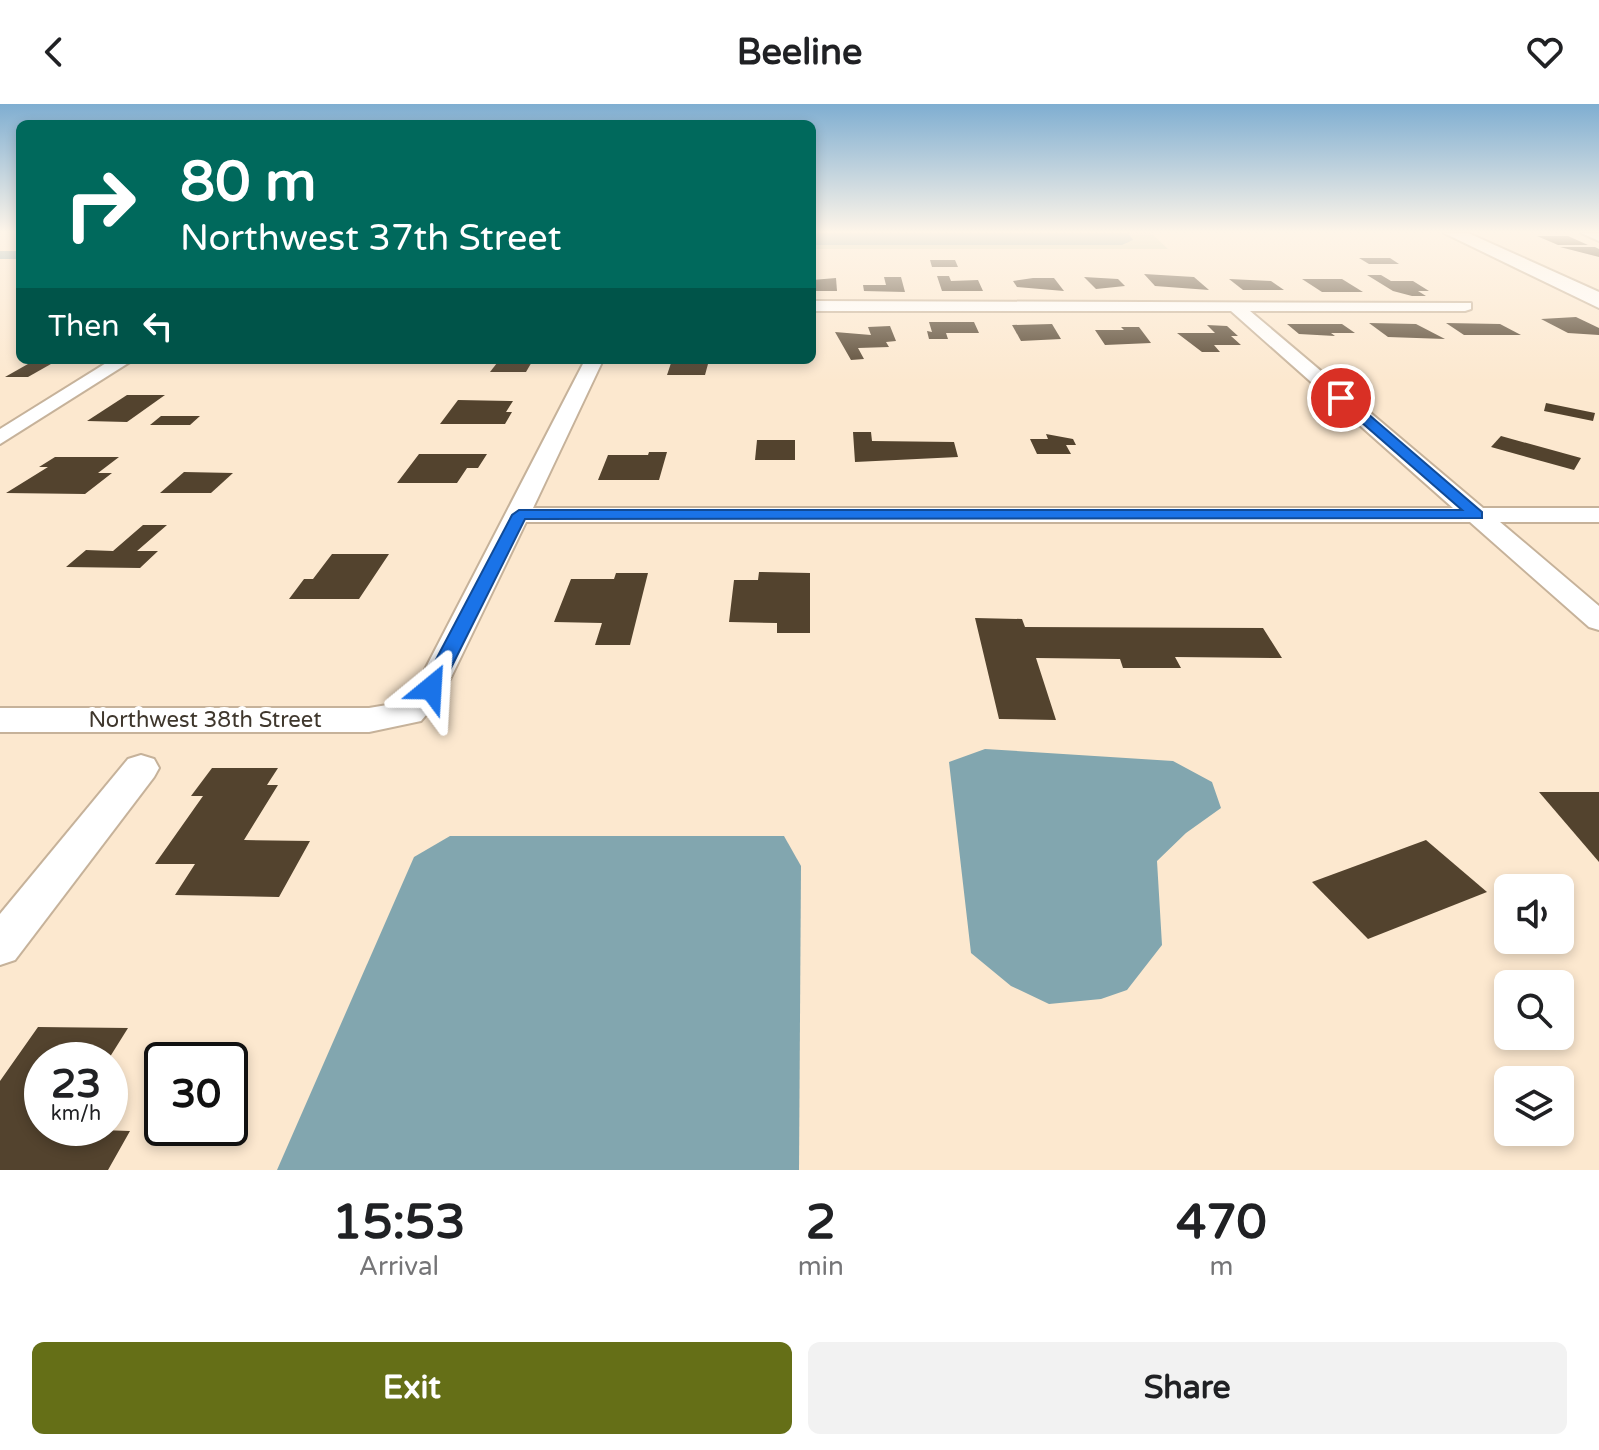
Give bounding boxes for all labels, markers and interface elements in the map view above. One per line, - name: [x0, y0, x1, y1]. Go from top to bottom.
- icon: back: [32, 30, 76, 74]
- icon: heart: [1523, 30, 1567, 74]
- text: Beeline: [737, 31, 862, 74]
- text: 80 m: [180, 149, 316, 216]
- icon: right: [48, 152, 152, 256]
- text: Northwest 37th Street: [180, 217, 561, 260]
- icon: left: [136, 304, 180, 348]
- text: Then: [48, 308, 120, 345]
- pin: [1307, 364, 1375, 432]
- icon: arrive: [1319, 376, 1363, 420]
- position arrow: [389, 646, 473, 730]
- street label: Northwest 38th Street: [88, 707, 322, 733]
- map controls: [1494, 874, 1574, 1146]
- button: sound: [1494, 874, 1574, 954]
- button: search: [1494, 970, 1574, 1050]
- speed limit sign: 30: [144, 1042, 248, 1146]
- text: 23: [51, 1060, 101, 1108]
- button: layers: [1494, 1066, 1574, 1146]
- text: km/h: [51, 1102, 101, 1126]
- text: 15:53: [332, 1194, 465, 1252]
- text: 2: [806, 1194, 836, 1252]
- text: 470: [1176, 1194, 1267, 1252]
- text: Arrival: [359, 1251, 439, 1282]
- text: min: [798, 1251, 844, 1282]
- text: m: [1210, 1251, 1233, 1282]
- button: Exit: [32, 1342, 792, 1434]
- button: Share: [808, 1342, 1567, 1434]

